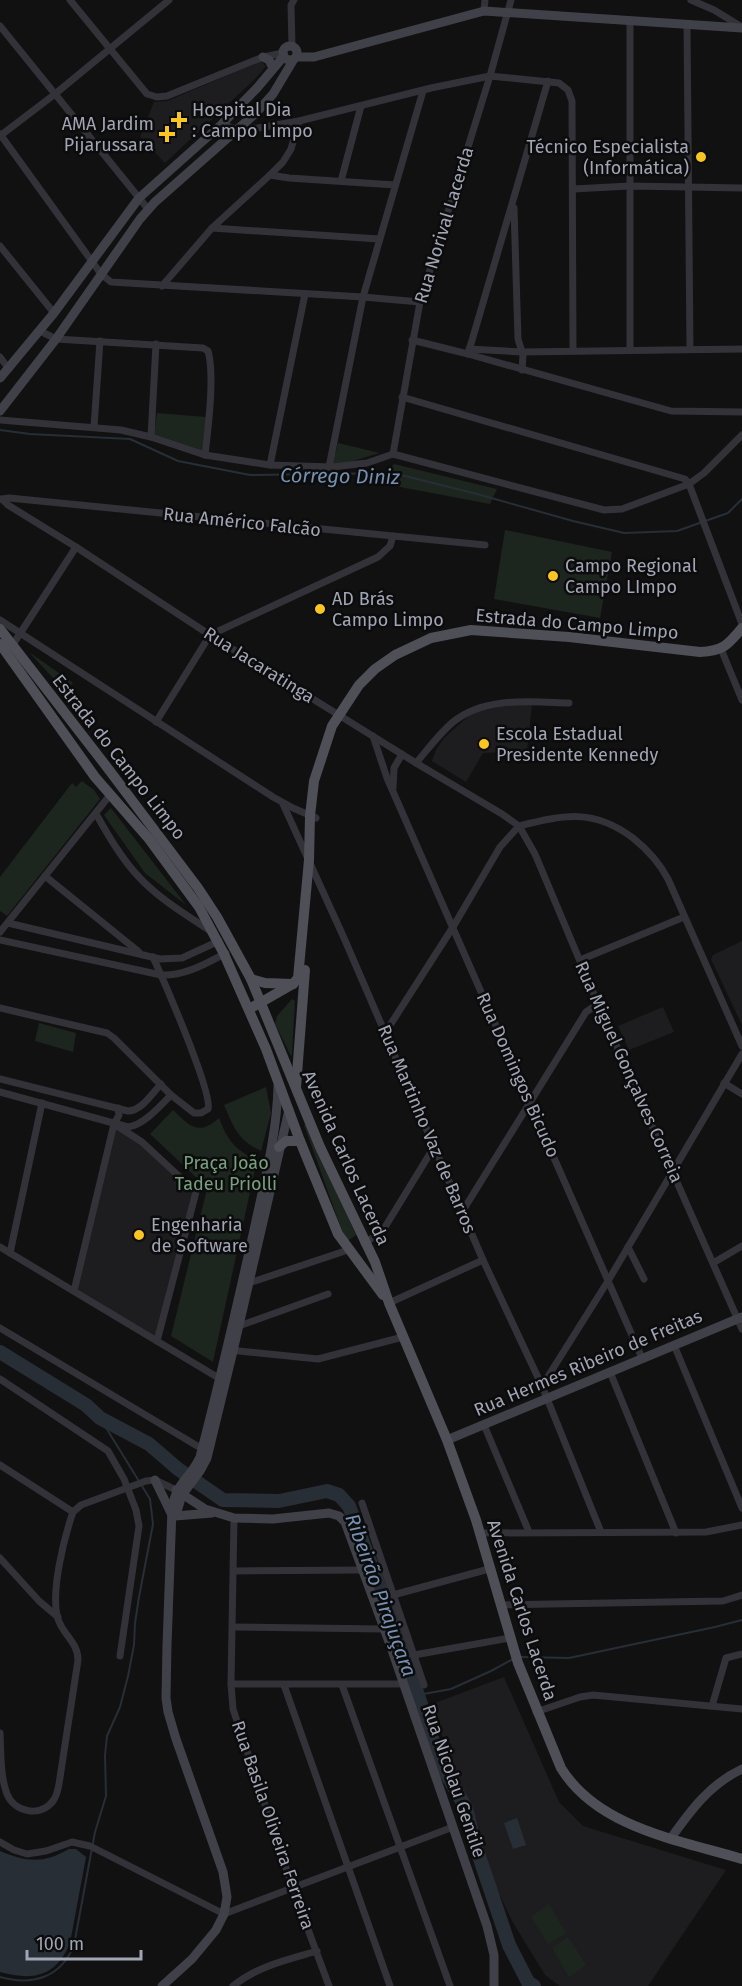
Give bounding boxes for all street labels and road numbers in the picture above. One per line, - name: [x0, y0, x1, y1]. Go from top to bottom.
- street label: Rua Norival Lacerda: [410, 144, 478, 306]
- street label: Rua Américo Falcão: [162, 503, 322, 541]
- street label: Estrada do Campo Limpo: [475, 604, 679, 644]
- street label: Rua Jacaratinga: [200, 622, 318, 708]
- street label: Estrada do Campo Limpo: [48, 670, 190, 844]
- street label: Rua Miguel Gonçalves Correia: [570, 958, 688, 1186]
- street label: Rua Domingos Bicudo: [472, 989, 564, 1161]
- street label: Rua Martinho Vaz de Barros: [373, 1021, 481, 1237]
- street label: Avenida Carlos Lacerda: [298, 1067, 394, 1249]
- street label: Rua Hermes Ribeiro de Freitas: [471, 1305, 705, 1421]
- street label: Avenida Carlos Lacerda: [482, 1517, 562, 1703]
- street label: Rua Nicolau Gentile: [417, 1702, 491, 1860]
- street label: Rua Basila Oliveira Ferreira: [227, 1718, 319, 1932]

